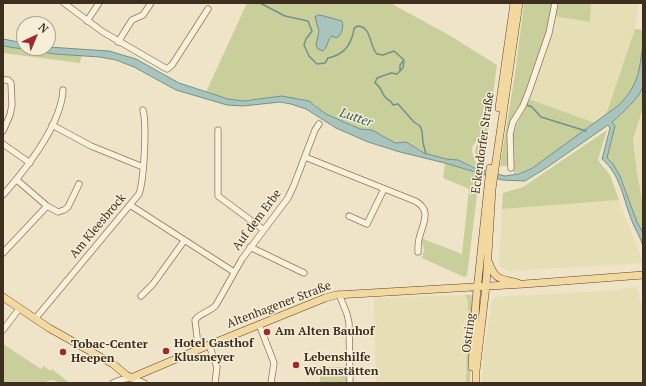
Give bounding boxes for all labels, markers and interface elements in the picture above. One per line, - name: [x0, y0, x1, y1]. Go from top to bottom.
- north arrow: [16, 16, 56, 56]
- text: N: [36, 20, 52, 36]
- street label: Eckendorfer Straße: [469, 91, 497, 195]
- water label: Lutter: [338, 105, 374, 131]
- street label: Auf dem Erbe: [230, 187, 284, 253]
- street label: Am Kleesbrock: [67, 191, 129, 261]
- street label: Altenhagener Straße: [225, 278, 333, 332]
- street label: Ostring: [459, 312, 479, 354]
- place label: Am Alten Bauhof: [275, 325, 374, 339]
- marker: Am Alten Bauhof: [262, 327, 272, 337]
- place label: Hotel Gasthof Klusmeyer: [174, 337, 253, 365]
- place label: Tobac-Center Heepen: [71, 338, 148, 366]
- marker: Hotel Gasthof Klusmeyer: [161, 346, 171, 356]
- marker: Tobac-Center Heepen: [58, 347, 68, 357]
- place label: Lebenshilfe Wohnstätten: [304, 351, 379, 379]
- marker: Lebenshilfe Wohnstätten: [291, 360, 301, 370]

